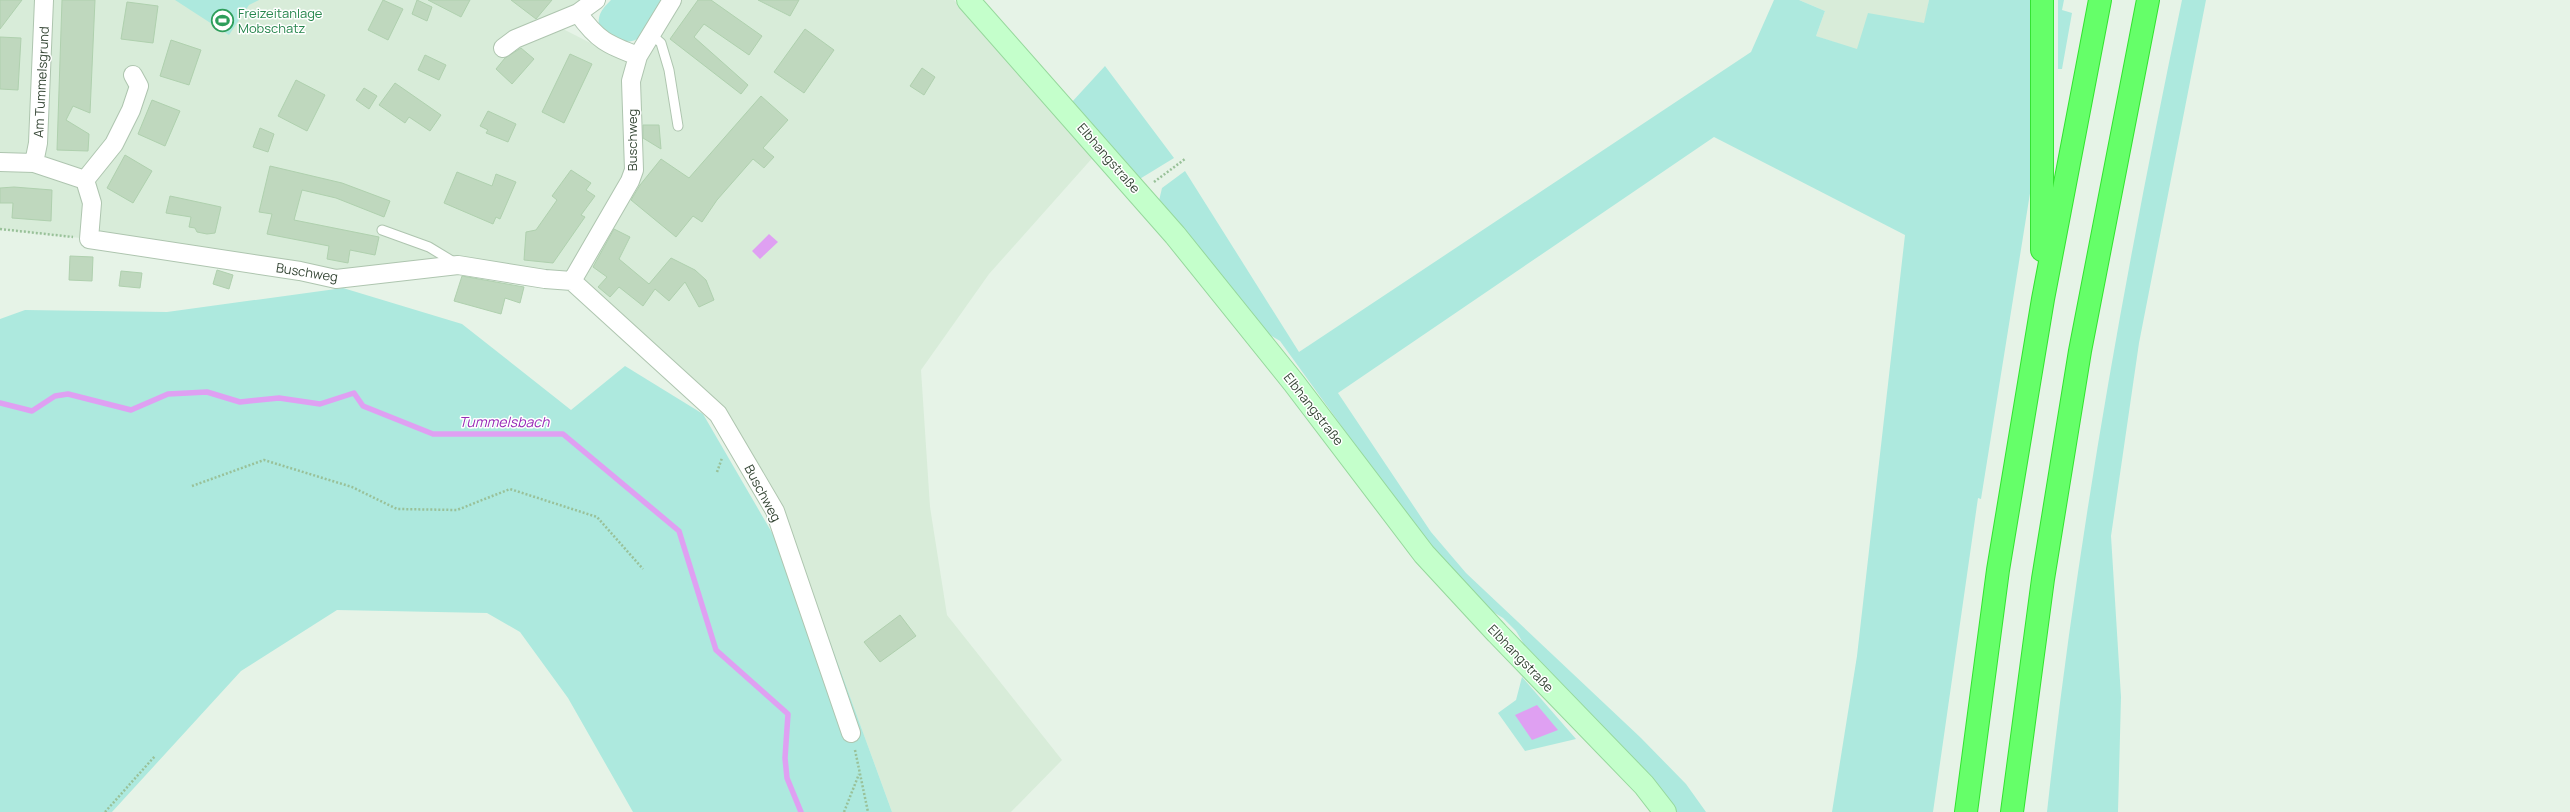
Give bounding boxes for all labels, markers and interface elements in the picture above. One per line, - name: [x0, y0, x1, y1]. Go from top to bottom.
- place label: Freizeitanlage Mobschatz: [238, 4, 323, 37]
- sports icon: Freizeitanlage Mobschatz: [209, 7, 235, 33]
- street label: Am Tummelsgrund: [29, 26, 53, 138]
- street label: Buschweg: [623, 109, 641, 171]
- street label: Elbhangstraße: [1073, 119, 1145, 197]
- street label: Buschweg: [275, 258, 339, 286]
- street label: Elbhangstraße: [1280, 369, 1348, 449]
- water label: Tummelsbach: [459, 412, 550, 431]
- street label: Buschweg: [740, 461, 786, 525]
- street label: Elbhangstraße: [1484, 620, 1558, 696]

